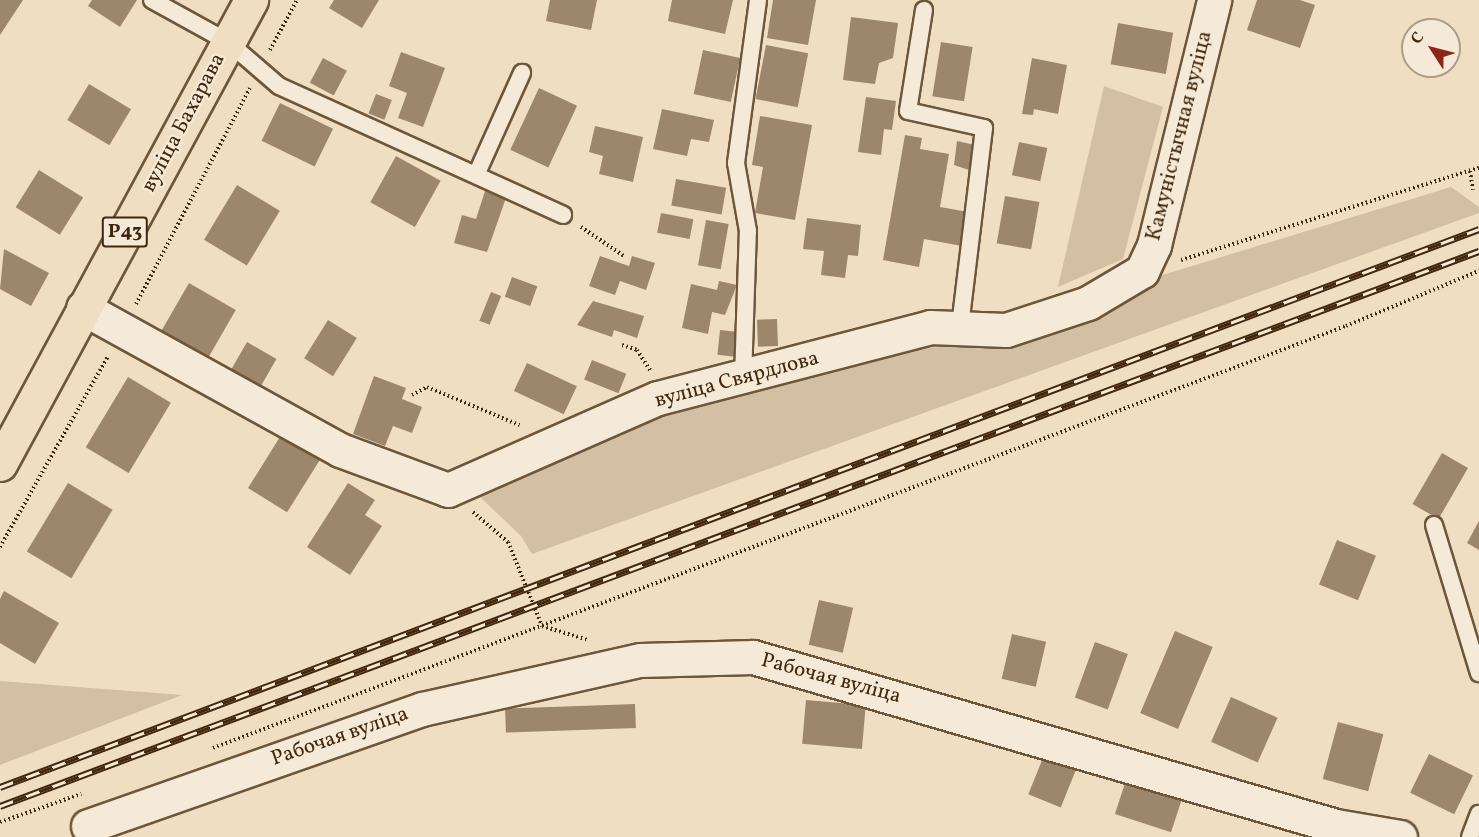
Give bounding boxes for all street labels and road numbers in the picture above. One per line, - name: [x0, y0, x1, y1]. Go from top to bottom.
- street label: Камуністычная вуліца: [1142, 28, 1218, 244]
- street label: вуліца Бахарава: [137, 49, 231, 197]
- road number: Р43: [101, 215, 149, 249]
- street label: вуліца Свярдлова: [652, 346, 822, 414]
- street label: Рабочая вуліца: [758, 648, 904, 710]
- street label: Рабочая вуліца: [268, 702, 412, 772]

